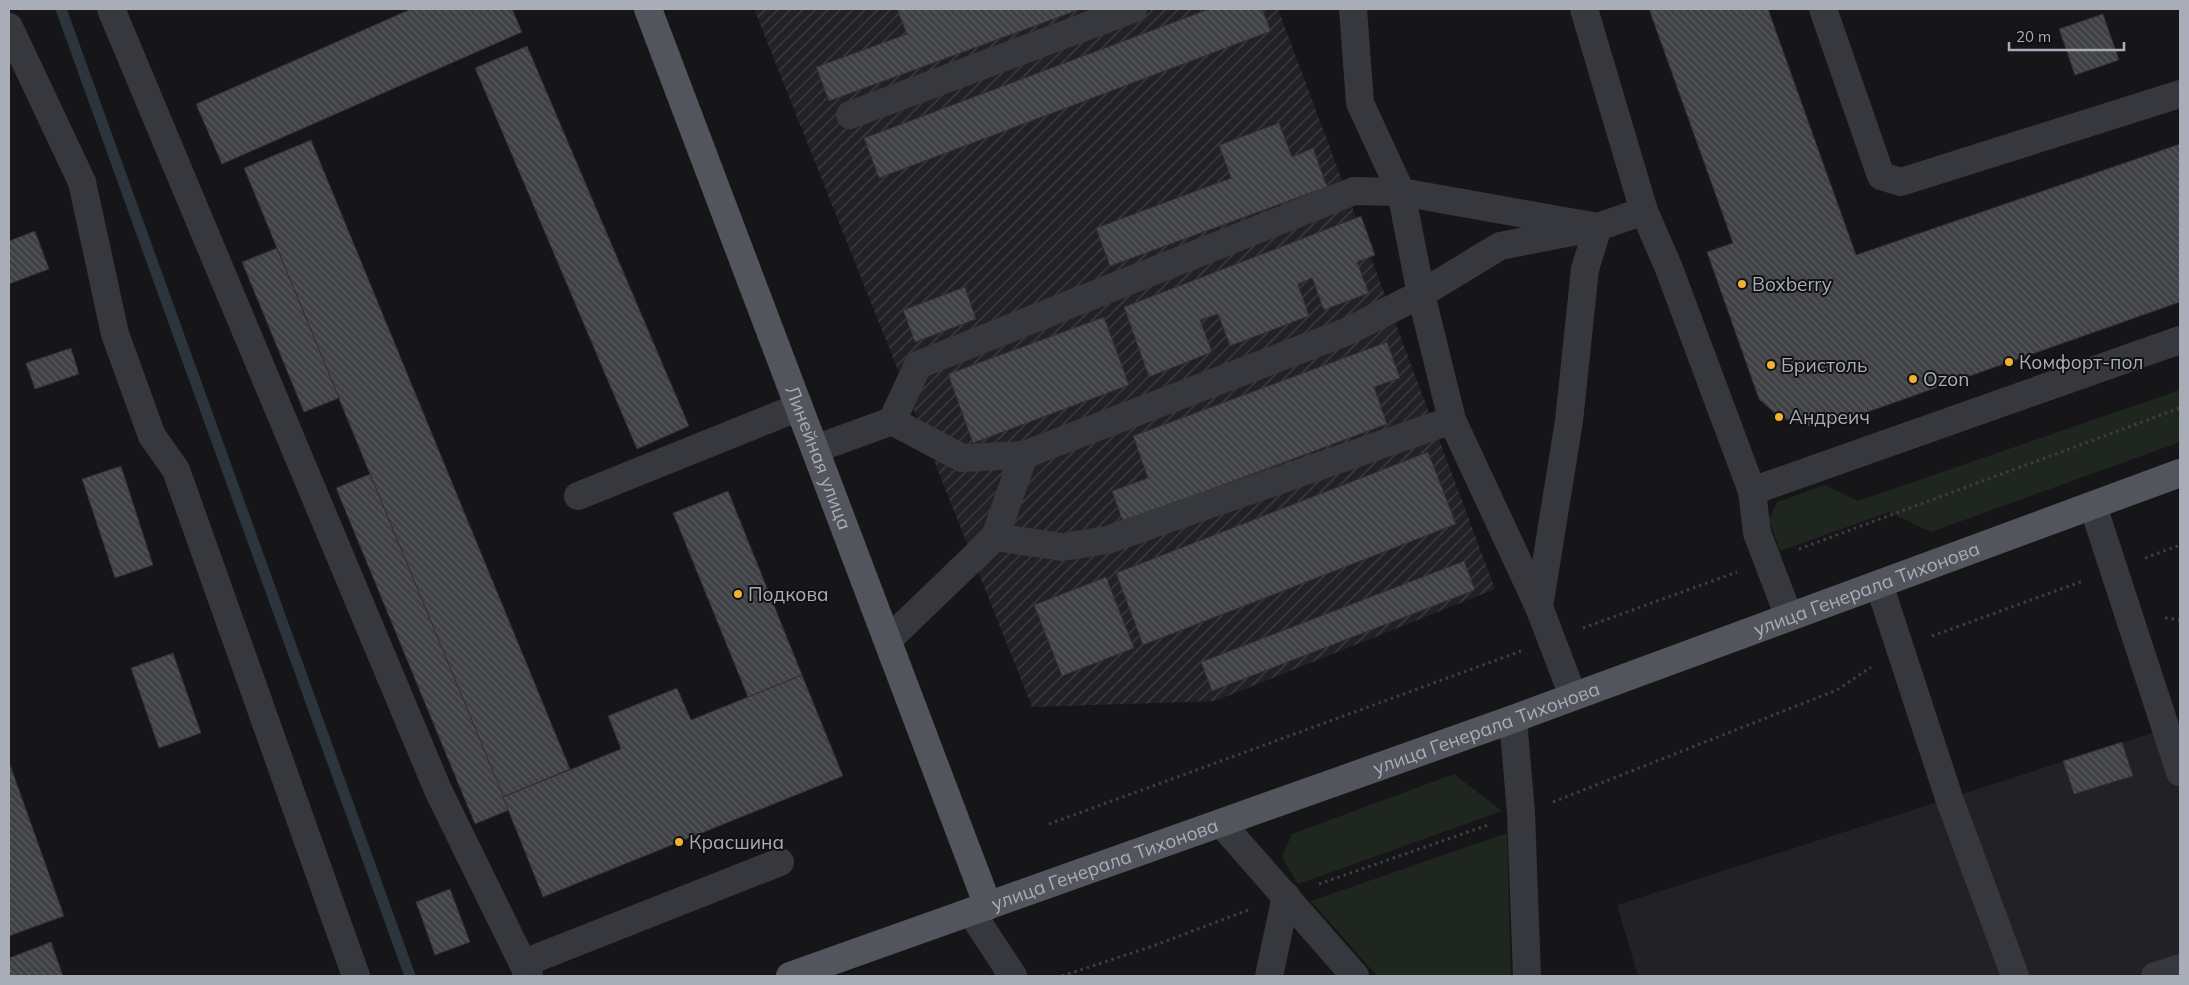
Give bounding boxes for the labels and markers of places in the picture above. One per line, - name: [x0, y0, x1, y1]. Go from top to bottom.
- place label: Boxberry: [1752, 272, 1832, 296]
- marker: Boxberry: [1736, 278, 1748, 290]
- place label: Комфорт-пол: [2019, 350, 2143, 374]
- place label: Бристоль: [1781, 353, 1867, 377]
- marker: Комфорт-пол: [2003, 356, 2015, 368]
- marker: Бристоль: [1765, 359, 1777, 371]
- place label: Ozon: [1923, 367, 1969, 391]
- marker: Ozon: [1907, 373, 1919, 385]
- place label: Андреич: [1789, 405, 1870, 429]
- marker: Андреич: [1773, 411, 1785, 423]
- place label: Подкова: [748, 582, 829, 606]
- marker: Подкова: [732, 588, 744, 600]
- place label: Красшина: [689, 830, 784, 854]
- marker: Красшина: [673, 836, 685, 848]

